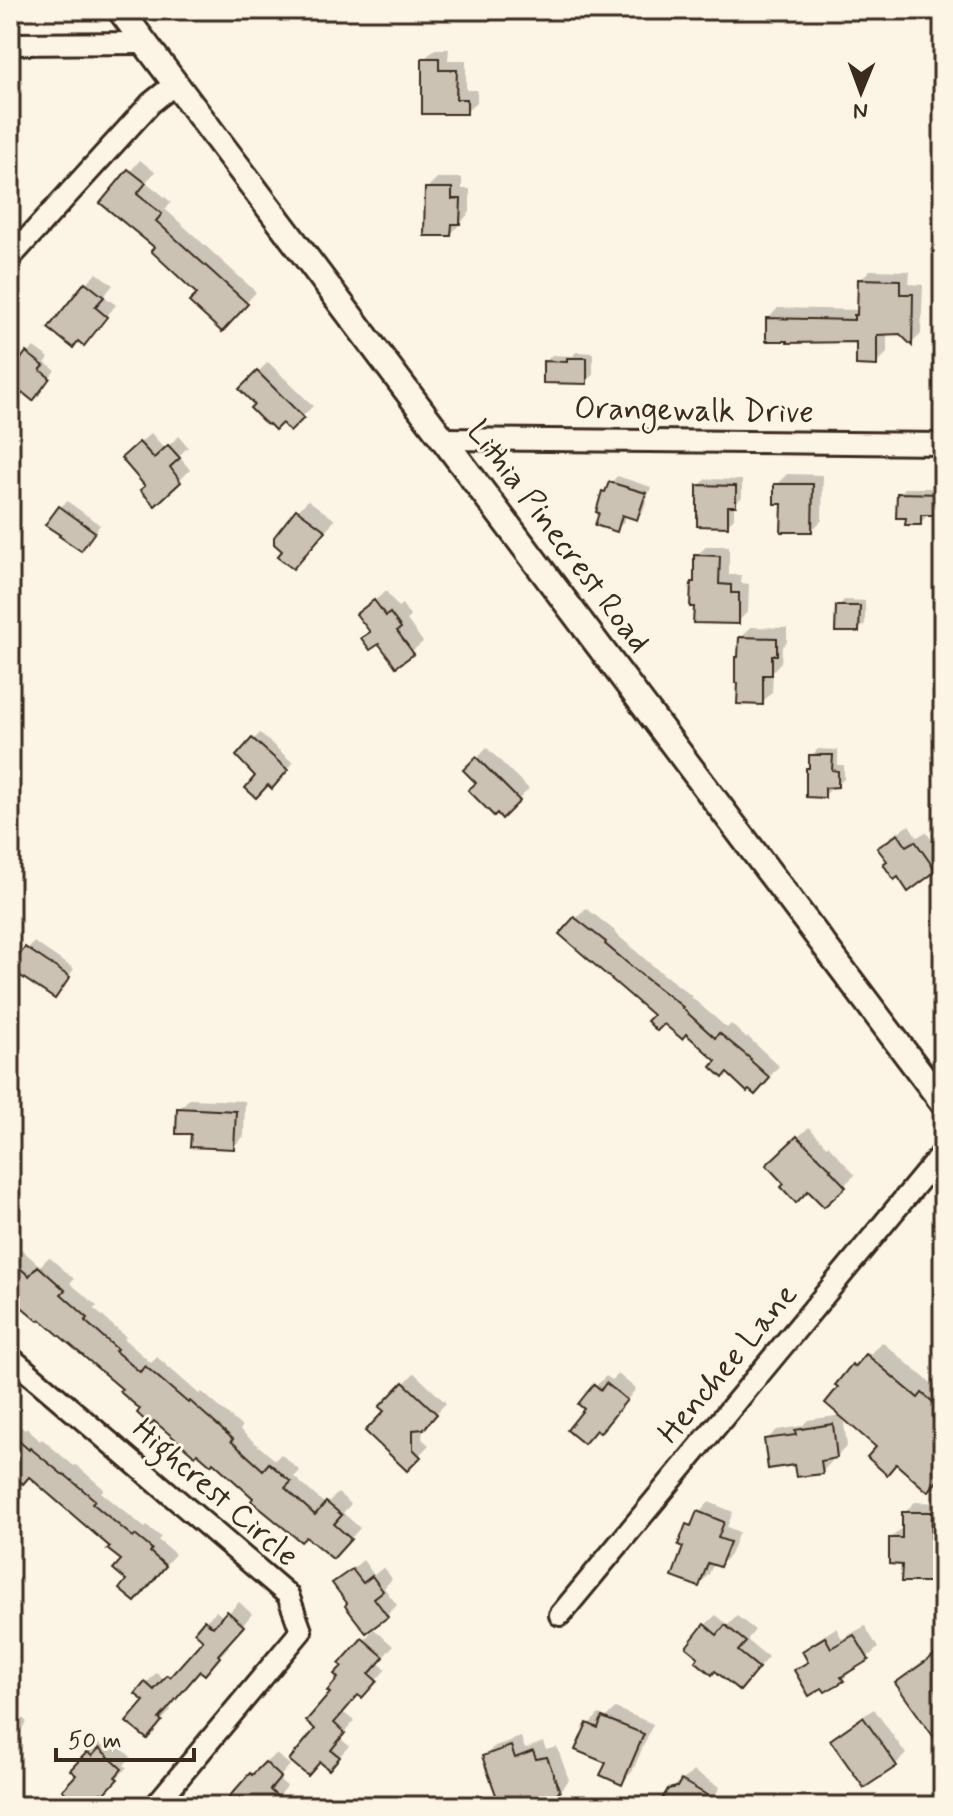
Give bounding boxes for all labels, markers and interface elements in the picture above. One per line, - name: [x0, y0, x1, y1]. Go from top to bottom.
- north arrow: [821, 52, 901, 132]
- text: N: [853, 96, 868, 124]
- street label: Orangewalk Drive: [574, 388, 814, 436]
- street label: Lithia Pinecrest Road: [457, 412, 659, 662]
- street label: Henchee Lane: [649, 1275, 807, 1453]
- street label: Highcrest Circle: [121, 1409, 307, 1579]
- scale bar: [56, 1712, 194, 1762]
- text: 50 m: [68, 1726, 122, 1757]

